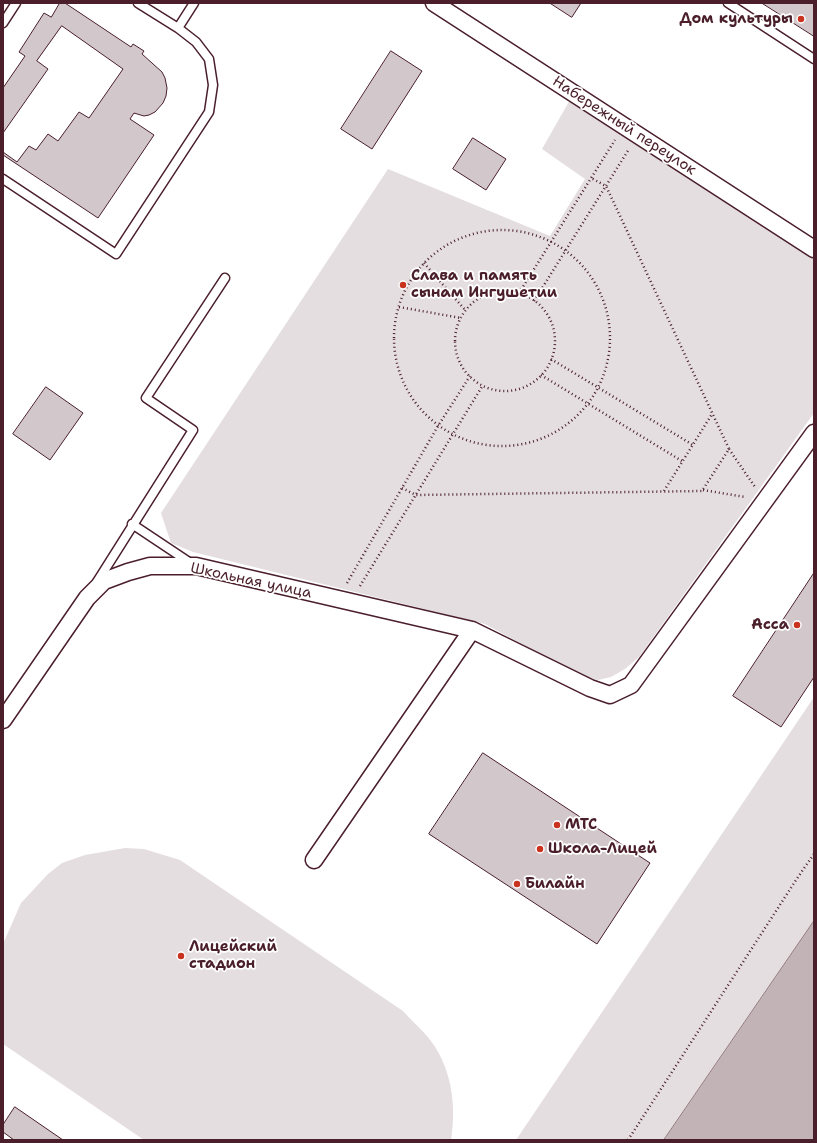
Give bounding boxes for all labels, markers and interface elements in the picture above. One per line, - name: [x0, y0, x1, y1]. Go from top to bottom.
- place label: Дом культуры: [680, 10, 793, 28]
- marker: Дом культуры: [796, 14, 806, 24]
- street label: Набережный переулок: [549, 73, 699, 179]
- place label: Слава и память сынам Ингушетии: [411, 267, 557, 302]
- marker: Слава и память сынам Ингушетии: [398, 280, 408, 290]
- street label: Школьная улица: [189, 559, 313, 603]
- place label: Асса: [751, 616, 789, 634]
- marker: Асса: [792, 620, 802, 630]
- place label: МТС: [565, 816, 597, 834]
- marker: МТС: [552, 820, 562, 830]
- place label: Школа-Лицей: [548, 840, 657, 858]
- marker: Школа-Лицей: [535, 844, 545, 854]
- place label: Билайн: [525, 875, 585, 893]
- marker: Билайн: [512, 879, 522, 889]
- place label: Лицейский стадион: [189, 938, 277, 973]
- marker: Лицейский стадион: [176, 951, 186, 961]

